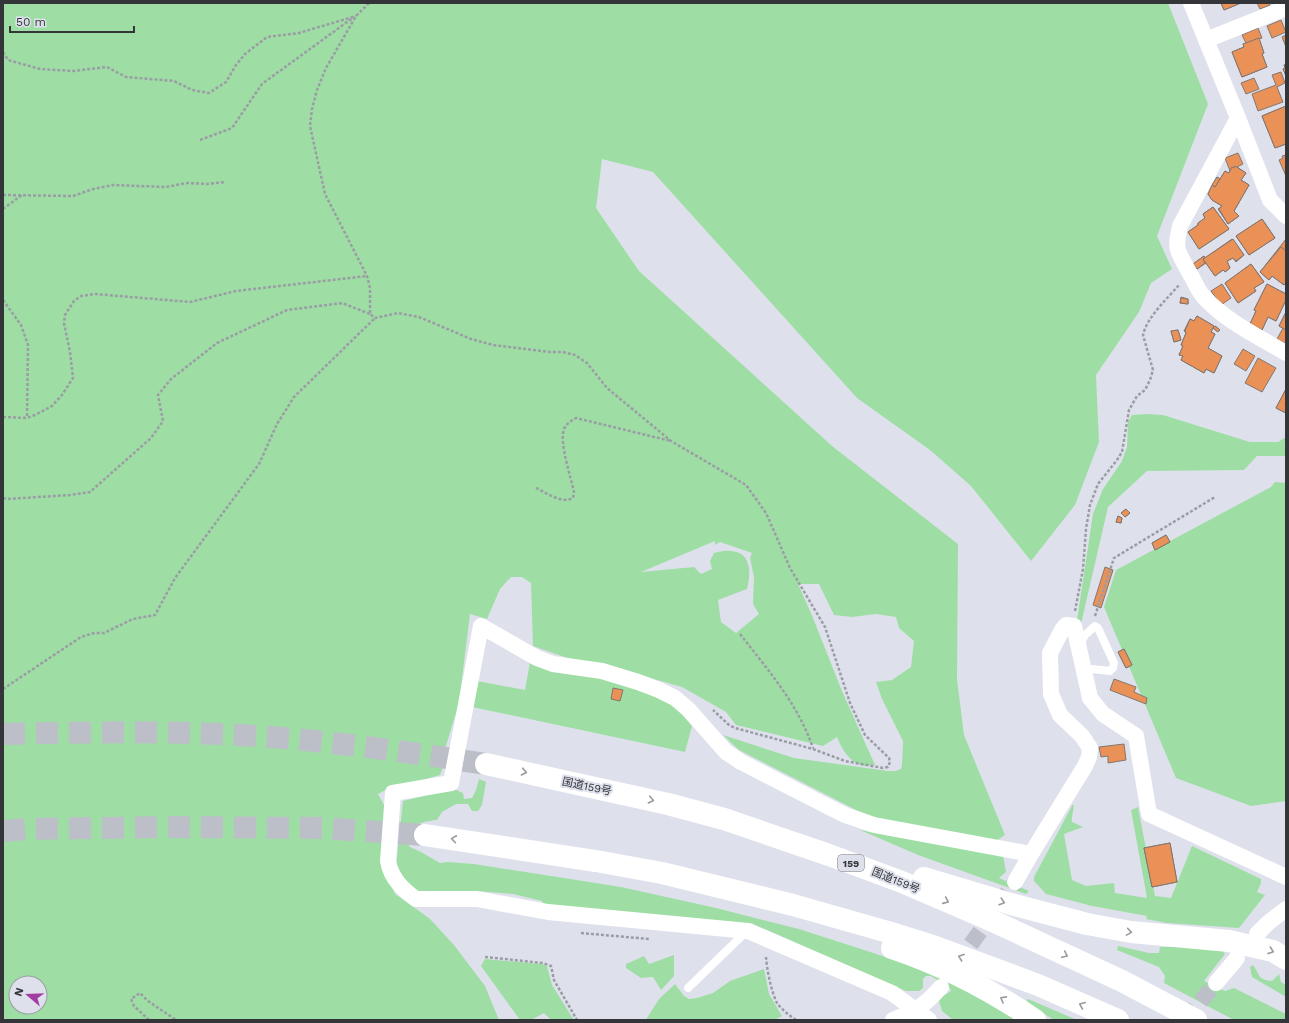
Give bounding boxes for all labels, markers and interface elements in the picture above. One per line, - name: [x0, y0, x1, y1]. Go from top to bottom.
- scale bar: [10, 8, 134, 34]
- text: 50 m: [16, 15, 46, 29]
- one-way arrow: [521, 768, 528, 776]
- street label: 国道159号: [561, 775, 613, 798]
- one-way arrow: [648, 796, 655, 804]
- one-way arrow: [451, 835, 457, 844]
- road number: 159: [838, 855, 864, 871]
- street label: 国道159号: [870, 865, 922, 896]
- one-way arrow: [942, 896, 950, 904]
- one-way arrow: [999, 897, 1006, 906]
- one-way arrow: [1126, 927, 1132, 936]
- one-way arrow: [1267, 947, 1274, 955]
- one-way arrow: [1060, 950, 1068, 958]
- one-way arrow: [958, 953, 965, 962]
- north arrow: [8, 975, 48, 1015]
- text: N: [12, 986, 26, 998]
- one-way arrow: [999, 996, 1007, 1003]
- one-way arrow: [1079, 1001, 1086, 1009]

